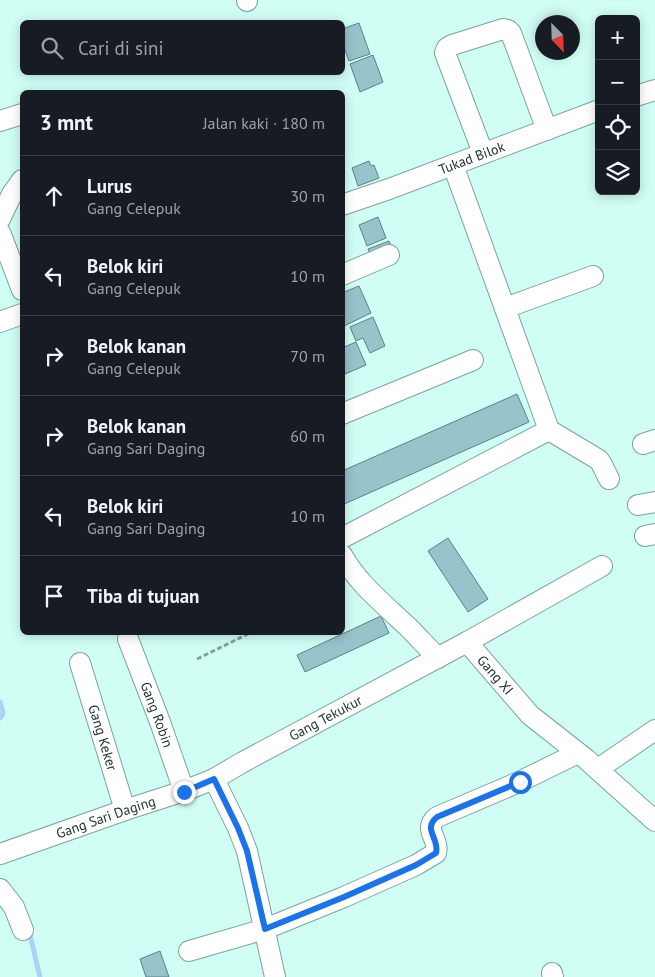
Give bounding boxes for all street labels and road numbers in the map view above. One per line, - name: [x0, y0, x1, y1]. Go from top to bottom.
- street label: Tukad Bilok: [436, 137, 507, 178]
- street label: Gang XI: [473, 651, 517, 698]
- street label: Gang Robin: [136, 679, 177, 750]
- street label: Gang Tekukur: [286, 691, 365, 745]
- street label: Gang Keker: [84, 702, 121, 773]
- street label: Gang Sari Daging: [54, 792, 158, 843]

